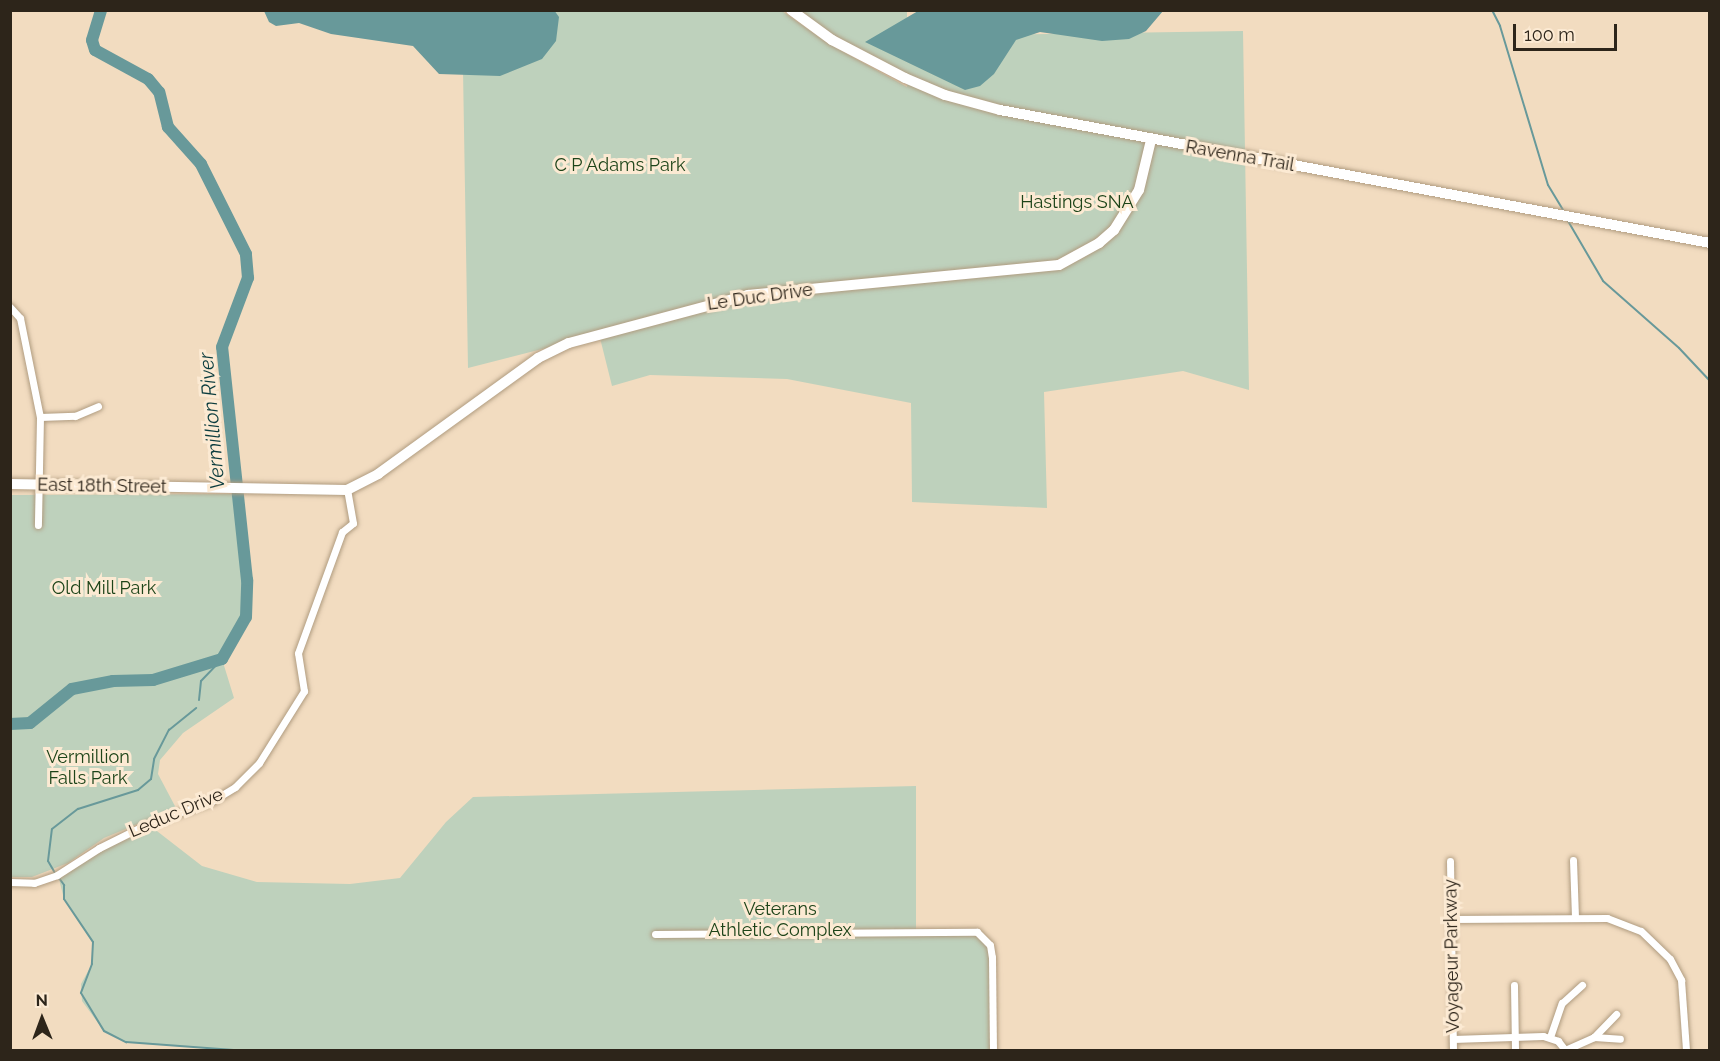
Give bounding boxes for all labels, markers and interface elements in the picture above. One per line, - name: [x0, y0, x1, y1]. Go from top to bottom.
- scale bar: [1516, 12, 1620, 50]
- text: 100 m: [1524, 24, 1575, 45]
- street label: Ravenna Trail: [1184, 136, 1296, 176]
- park label: C P Adams Park: [554, 154, 686, 176]
- park label: Hastings SNA: [1020, 191, 1134, 213]
- street label: Le Duc Drive: [706, 279, 814, 315]
- water label: Vermillion River: [194, 351, 230, 491]
- street label: East 18th Street: [37, 474, 167, 498]
- park label: Old Mill Park: [51, 577, 157, 599]
- park label: Vermillion Falls Park: [46, 747, 130, 789]
- street label: Leduc Drive: [126, 783, 226, 843]
- street label: Voyageur Parkway: [1440, 879, 1464, 1033]
- park label: Veterans Athletic Complex: [708, 899, 852, 942]
- north arrow: [12, 989, 72, 1049]
- text: N: [35, 991, 48, 1010]

